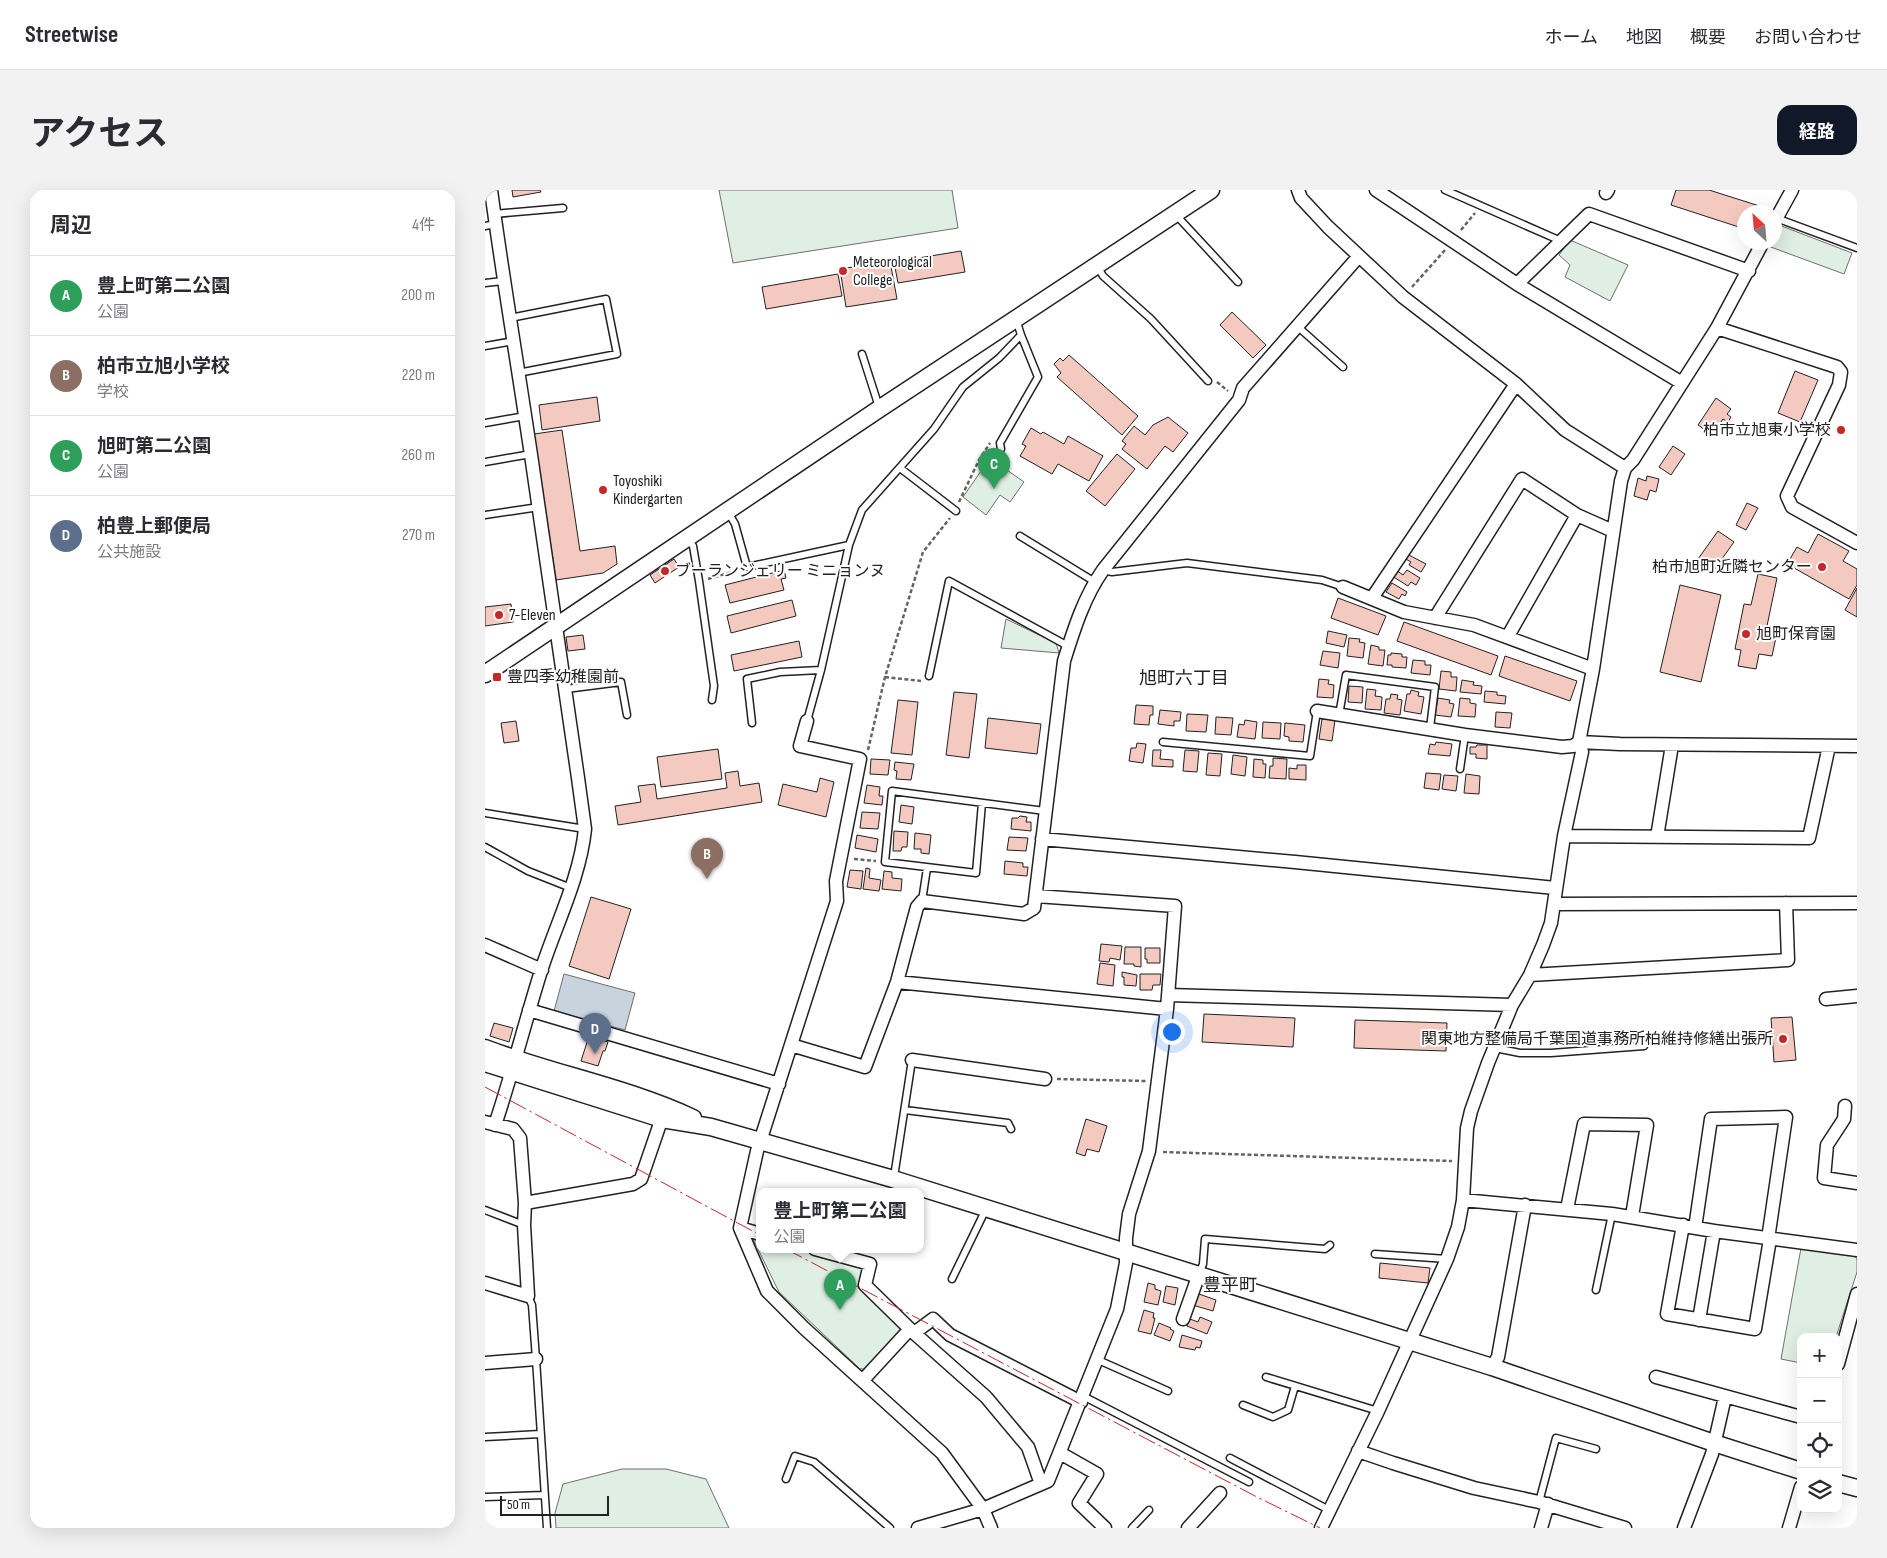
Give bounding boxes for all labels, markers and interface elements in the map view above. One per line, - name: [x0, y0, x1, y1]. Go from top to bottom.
- text: Streetwise: [25, 20, 118, 49]
- text: ホーム: [1545, 27, 1598, 48]
- text: 地図: [1626, 27, 1662, 48]
- text: 概要: [1690, 27, 1726, 48]
- text: お問い合わせ: [1754, 27, 1862, 48]
- button: 経路: [1777, 105, 1857, 155]
- text: アクセス: [30, 113, 168, 156]
- north arrow: [1737, 205, 1782, 250]
- text: 周辺: [50, 213, 92, 238]
- text: 4件: [412, 216, 435, 235]
- place label: Meteorological College: [853, 253, 932, 290]
- marker: Meteorological College: [837, 265, 849, 277]
- text: 豊上町第二公園: [97, 275, 230, 298]
- text: A: [62, 286, 70, 305]
- text: 200 m: [401, 286, 435, 305]
- text: 公園: [97, 303, 129, 322]
- text: 柏市立旭小学校: [97, 355, 230, 378]
- text: B: [62, 366, 70, 385]
- text: 220 m: [402, 366, 435, 385]
- text: 学校: [97, 383, 129, 402]
- place label: 柏市立旭東小学校: [1703, 421, 1831, 440]
- marker: 柏市立旭東小学校: [1835, 424, 1847, 436]
- text: 旭町第二公園: [97, 435, 211, 458]
- text: C: [62, 446, 70, 465]
- text: 260 m: [401, 446, 435, 465]
- pin: C: [978, 448, 1010, 489]
- text: 公園: [97, 463, 129, 482]
- place label: Toyoshiki Kindergarten: [613, 472, 683, 509]
- marker: Toyoshiki Kindergarten: [597, 484, 609, 496]
- text: 柏豊上郵便局: [97, 515, 211, 538]
- text: D: [62, 526, 70, 545]
- text: 270 m: [402, 526, 435, 545]
- text: 公共施設: [97, 543, 161, 562]
- place label: 柏市旭町近隣センター: [1652, 558, 1812, 577]
- marker: 柏市旭町近隣センター: [1816, 561, 1828, 573]
- place label: ブーランジェリー ミニョンヌ: [675, 562, 886, 581]
- marker: ブーランジェリー ミニョンヌ: [659, 565, 671, 577]
- place label: 7-Eleven: [509, 606, 556, 625]
- marker: 7-Eleven: [493, 609, 505, 621]
- place label: 旭町保育園: [1756, 625, 1836, 644]
- marker: 旭町保育園: [1740, 628, 1752, 640]
- place label: 豊四季幼稚園前: [507, 668, 619, 687]
- district label: 旭町六丁目: [1139, 668, 1229, 689]
- marker: 豊四季幼稚園前: [491, 671, 503, 683]
- pin: B: [691, 838, 723, 879]
- pin: D: [579, 1013, 611, 1054]
- your location: [1159, 1019, 1185, 1045]
- place label: 関東地方整備局千葉国道事務所柏維持修繕出張所: [1421, 1030, 1773, 1049]
- marker: 関東地方整備局千葉国道事務所柏維持修繕出張所: [1777, 1033, 1789, 1045]
- popup: [756, 1188, 924, 1253]
- text: 豊上町第二公園: [773, 1200, 907, 1223]
- text: 公園: [773, 1228, 806, 1247]
- pin: A: [824, 1269, 856, 1310]
- district label: 豊平町: [1203, 1275, 1257, 1296]
- map controls: [1797, 1333, 1842, 1513]
- button: +: [1797, 1333, 1842, 1378]
- button: −: [1797, 1378, 1842, 1423]
- button: locate: [1797, 1423, 1842, 1468]
- button: layers: [1797, 1468, 1842, 1513]
- scale bar: [500, 1493, 609, 1516]
- text: 50 m: [507, 1496, 530, 1513]

